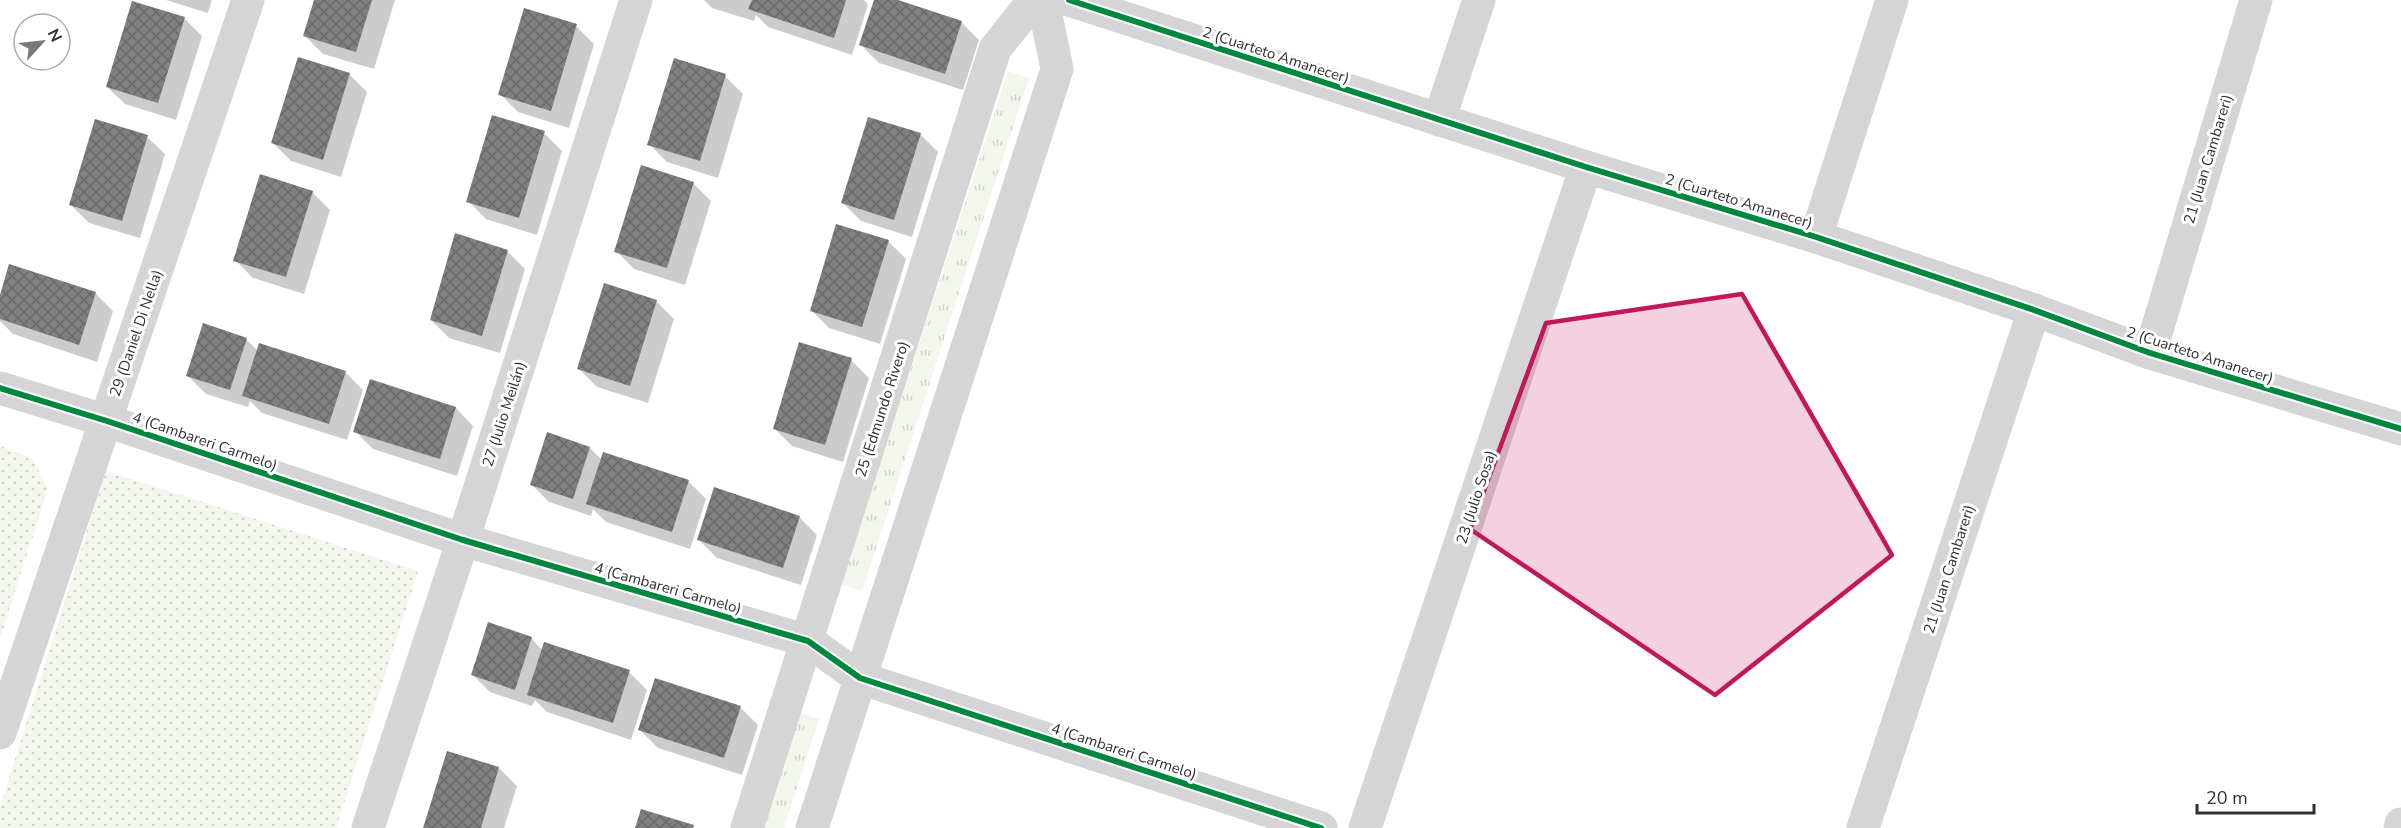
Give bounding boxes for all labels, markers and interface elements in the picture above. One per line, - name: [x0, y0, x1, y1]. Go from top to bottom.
- north arrow: [12, 12, 72, 72]
- street label: 2 (Cuarteto Amanecer): [1200, 22, 1352, 88]
- text: N: [42, 25, 67, 46]
- street label: 21 (Juan Cambareri): [2179, 92, 2237, 226]
- street label: 2 (Cuarteto Amanecer): [1663, 169, 1815, 233]
- street label: 29 (Daniel Di Nella): [105, 267, 167, 399]
- street label: 2 (Cuarteto Amanecer): [2124, 322, 2276, 388]
- street label: 25 (Edmundo Rivero): [851, 338, 913, 480]
- street label: 27 (Julio Meilán): [478, 359, 530, 469]
- street label: 4 (Cambareri Carmelo): [130, 407, 280, 475]
- street label: 23 (Julio Sosa): [1451, 448, 1501, 546]
- street label: 21 (Juan Cambareri): [1919, 502, 1979, 636]
- street label: 4 (Cambareri Carmelo): [592, 557, 744, 619]
- street label: 4 (Cambareri Carmelo): [1049, 718, 1199, 784]
- scale bar: [2197, 777, 2314, 815]
- text: 20 m: [2206, 786, 2248, 810]

